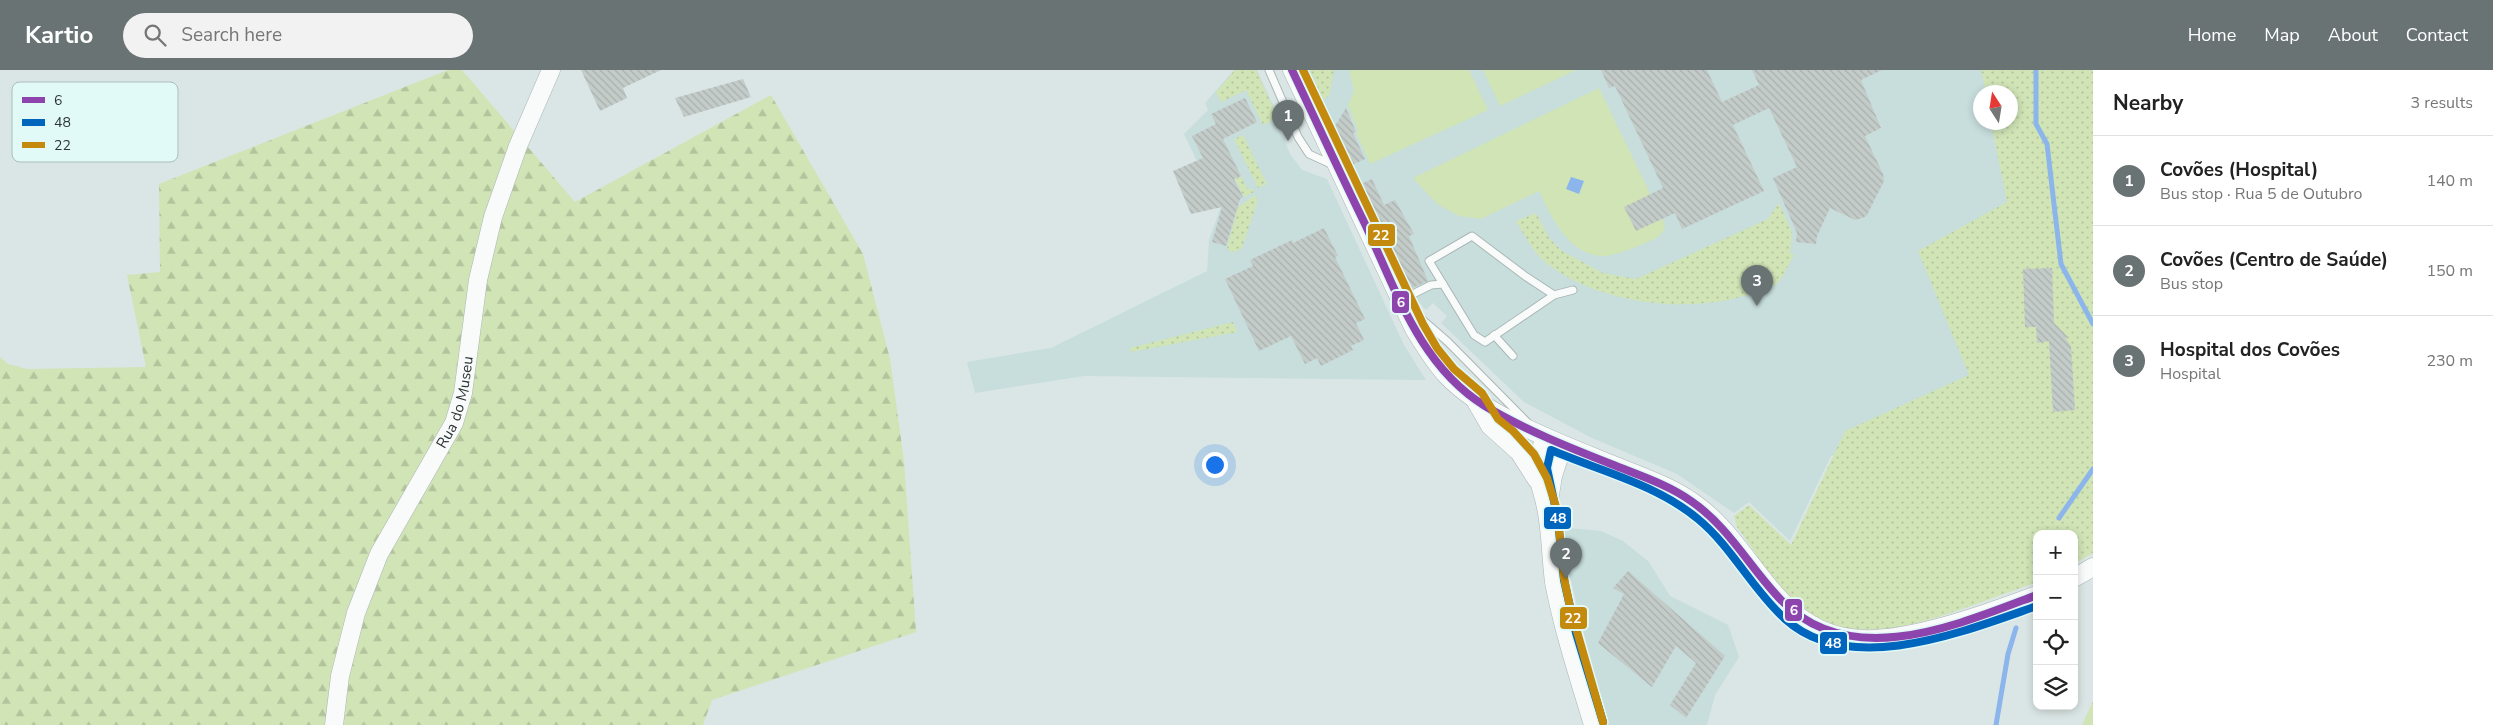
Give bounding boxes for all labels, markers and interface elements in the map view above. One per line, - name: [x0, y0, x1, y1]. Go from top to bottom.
- search box: [123, 13, 473, 58]
- text: Kartio: [25, 19, 93, 51]
- icon: search: [141, 21, 169, 49]
- text: Search here: [181, 22, 282, 48]
- text: Home: [2188, 23, 2236, 47]
- text: Map: [2264, 23, 2300, 47]
- text: About: [2328, 23, 2378, 47]
- text: Contact: [2406, 23, 2468, 47]
- legend: [12, 82, 178, 162]
- north arrow: [1973, 85, 2018, 130]
- text: Nearby: [2113, 89, 2183, 117]
- text: 6: [54, 91, 62, 110]
- text: 3 results: [2411, 92, 2473, 114]
- pin: 1: [1272, 100, 1304, 141]
- text: 48: [54, 113, 71, 132]
- text: 22: [54, 136, 71, 155]
- text: Covões (Hospital): [2160, 157, 2318, 183]
- text: 1: [2124, 170, 2134, 192]
- text: 140 m: [2426, 170, 2473, 192]
- text: Bus stop · Rua 5 de Outubro: [2160, 183, 2362, 205]
- line badge: 22: [1367, 223, 1396, 247]
- text: 22: [1373, 226, 1389, 245]
- text: Covões (Centro de Saúde): [2160, 247, 2388, 273]
- text: 2: [2124, 260, 2134, 282]
- text: 150 m: [2426, 260, 2473, 282]
- pin: 3: [1741, 265, 1773, 306]
- text: Bus stop: [2160, 273, 2223, 295]
- line badge: 6: [1391, 290, 1410, 314]
- text: 6: [1397, 293, 1405, 312]
- text: Hospital dos Covões: [2160, 337, 2340, 363]
- text: 3: [2124, 350, 2134, 372]
- text: 230 m: [2426, 350, 2473, 372]
- street label: Rua do Museu: [432, 355, 478, 452]
- text: Hospital: [2160, 363, 2221, 385]
- your location: [1202, 452, 1228, 478]
- line badge: 48: [1543, 506, 1572, 530]
- text: 48: [1550, 509, 1566, 528]
- map controls: [2033, 530, 2078, 710]
- button: +: [2033, 530, 2078, 575]
- pin: 2: [1550, 538, 1582, 579]
- button: −: [2033, 575, 2078, 620]
- line badge: 6: [1784, 598, 1803, 622]
- text: 6: [1790, 601, 1798, 620]
- line badge: 22: [1559, 606, 1588, 630]
- text: 22: [1565, 609, 1581, 628]
- button: locate: [2033, 620, 2078, 665]
- line badge: 48: [1819, 631, 1848, 655]
- text: 48: [1825, 634, 1841, 653]
- button: layers: [2033, 665, 2078, 710]

